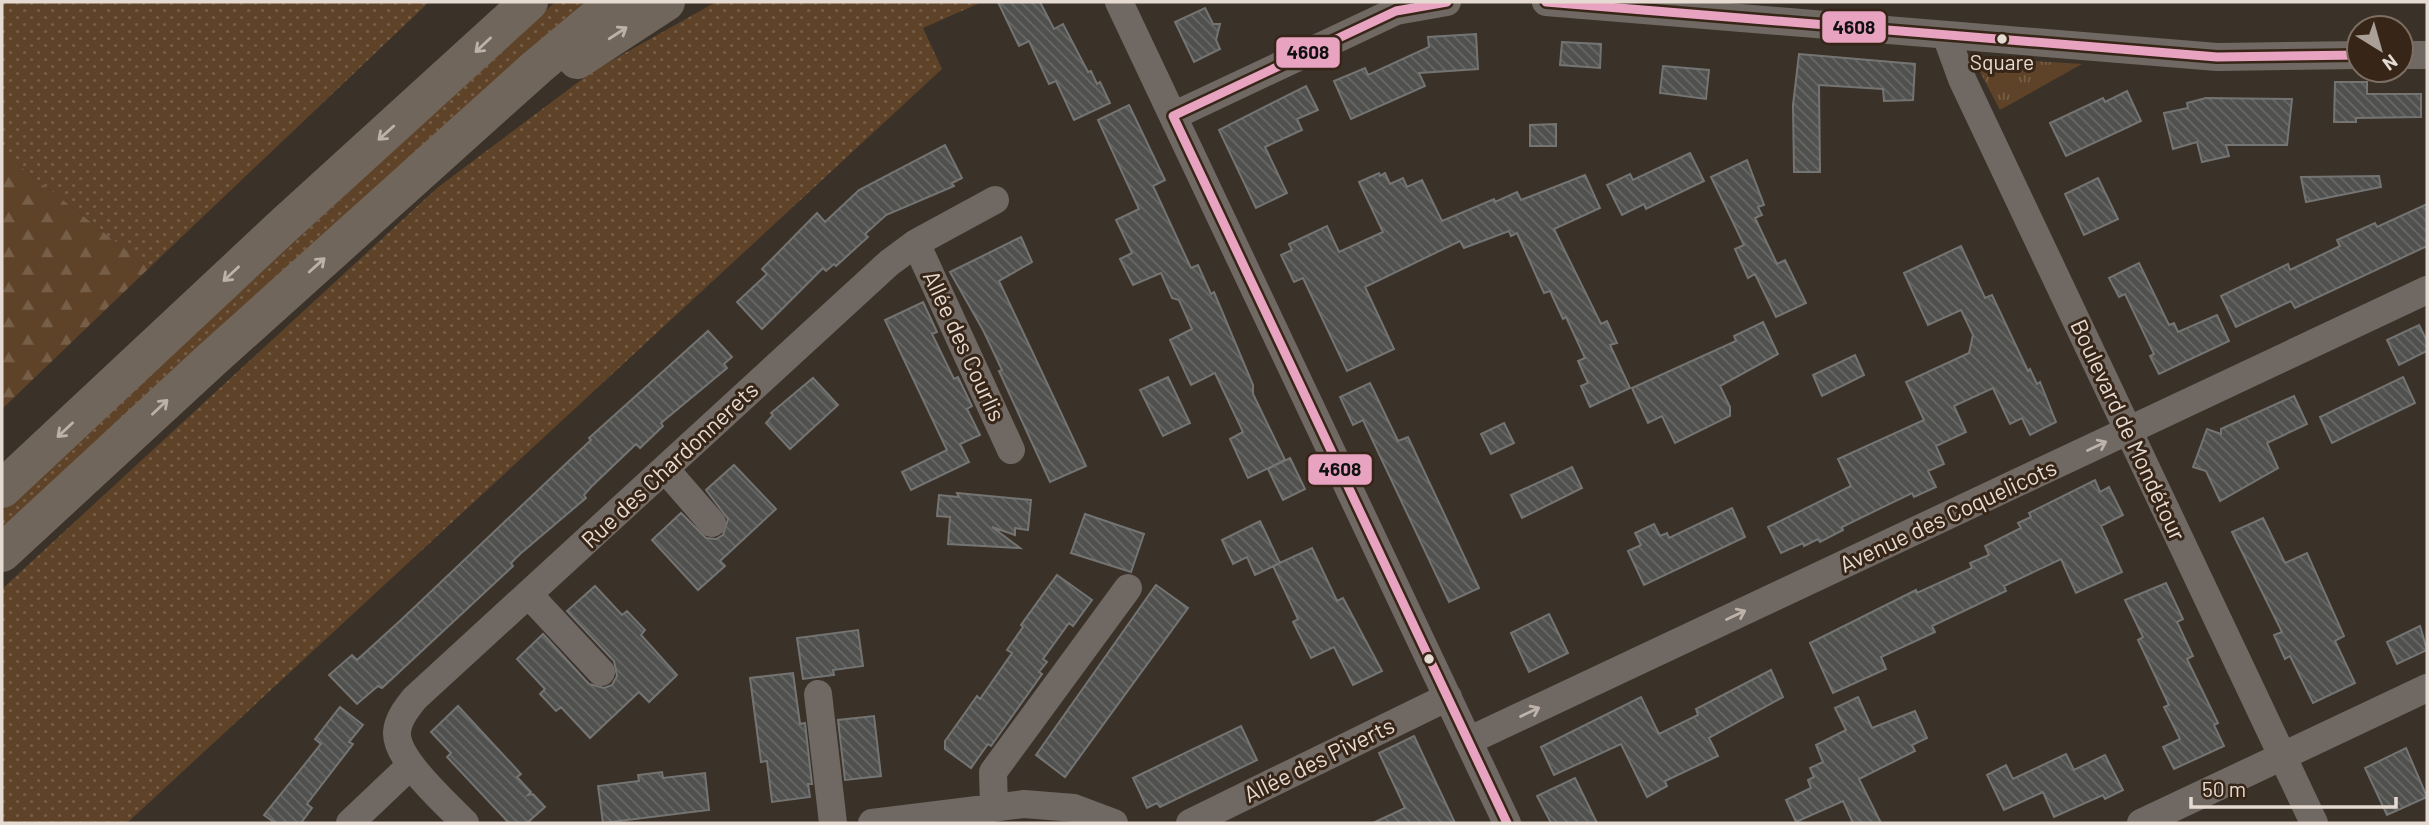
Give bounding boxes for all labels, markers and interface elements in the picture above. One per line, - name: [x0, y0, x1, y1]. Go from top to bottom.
- line badge: 4608: [1821, 10, 1887, 44]
- north arrow: [2345, 14, 2415, 84]
- text: 4608: [1833, 15, 1875, 38]
- one-way arrow: [608, 26, 627, 40]
- marker: Square: [1995, 32, 2009, 46]
- one-way arrow: [475, 36, 492, 53]
- line badge: 4608: [1275, 36, 1341, 69]
- text: 4608: [1287, 40, 1329, 63]
- place label: Square: [1970, 49, 2034, 74]
- text: N: [2379, 50, 2403, 76]
- one-way arrow: [377, 125, 395, 141]
- one-way arrow: [308, 257, 326, 273]
- one-way arrow: [223, 266, 240, 283]
- street label: Allée des Courlis: [918, 266, 1012, 426]
- street label: Boulevard de Mondétour: [2065, 314, 2193, 545]
- street label: Rue des Chardonnerets: [575, 375, 764, 554]
- one-way arrow: [151, 399, 169, 415]
- one-way arrow: [57, 421, 74, 438]
- one-way arrow: [2086, 439, 2107, 452]
- street label: Avenue des Coquelicots: [1834, 452, 2061, 578]
- line badge: 4608: [1307, 453, 1373, 486]
- text: 4608: [1319, 457, 1361, 480]
- one-way arrow: [1725, 608, 1746, 621]
- unlabelled marker: [1422, 652, 1436, 666]
- one-way arrow: [1519, 704, 1540, 718]
- street label: Allée des Piverts: [1239, 710, 1399, 808]
- scale bar: [2191, 766, 2396, 810]
- text: 50 m: [2202, 776, 2246, 801]

